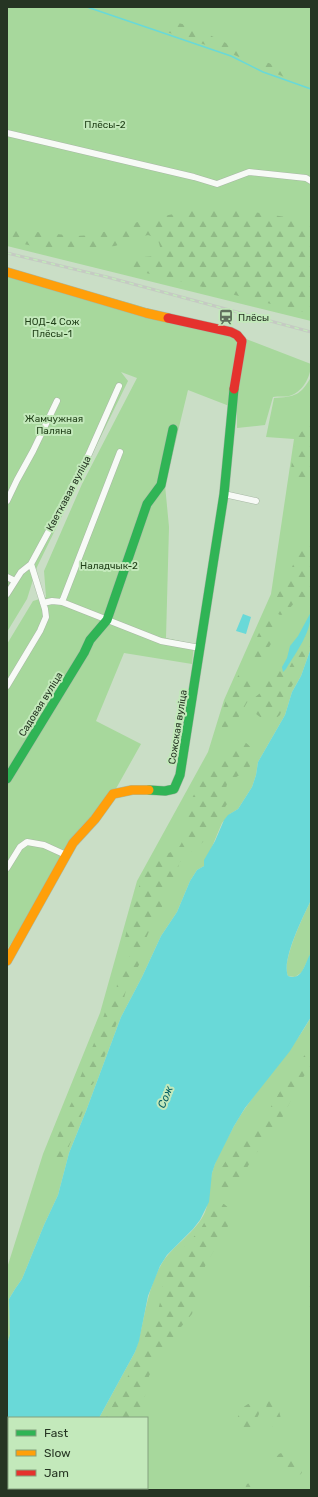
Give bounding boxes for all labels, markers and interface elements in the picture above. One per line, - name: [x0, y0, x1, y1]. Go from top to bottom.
- park label: Плёсы-2: [84, 119, 126, 131]
- station icon: Плёсы: [217, 308, 235, 326]
- place label: Плёсы: [238, 312, 269, 324]
- park label: НОД-4 Сож Плёсы-1: [25, 316, 79, 340]
- park label: Жамчужная Паляна: [25, 413, 83, 437]
- street label: Кветкавая вуліца: [44, 454, 94, 533]
- park label: Наладчык-2: [80, 560, 138, 572]
- street label: Садовая вуліца: [16, 670, 65, 739]
- street label: Сожская вуліца: [166, 689, 190, 765]
- water label: Сож: [155, 1084, 176, 1110]
- legend: [8, 1417, 148, 1489]
- text: Fast: [44, 1426, 68, 1440]
- text: Slow: [44, 1446, 71, 1460]
- text: Jam: [44, 1466, 69, 1480]

